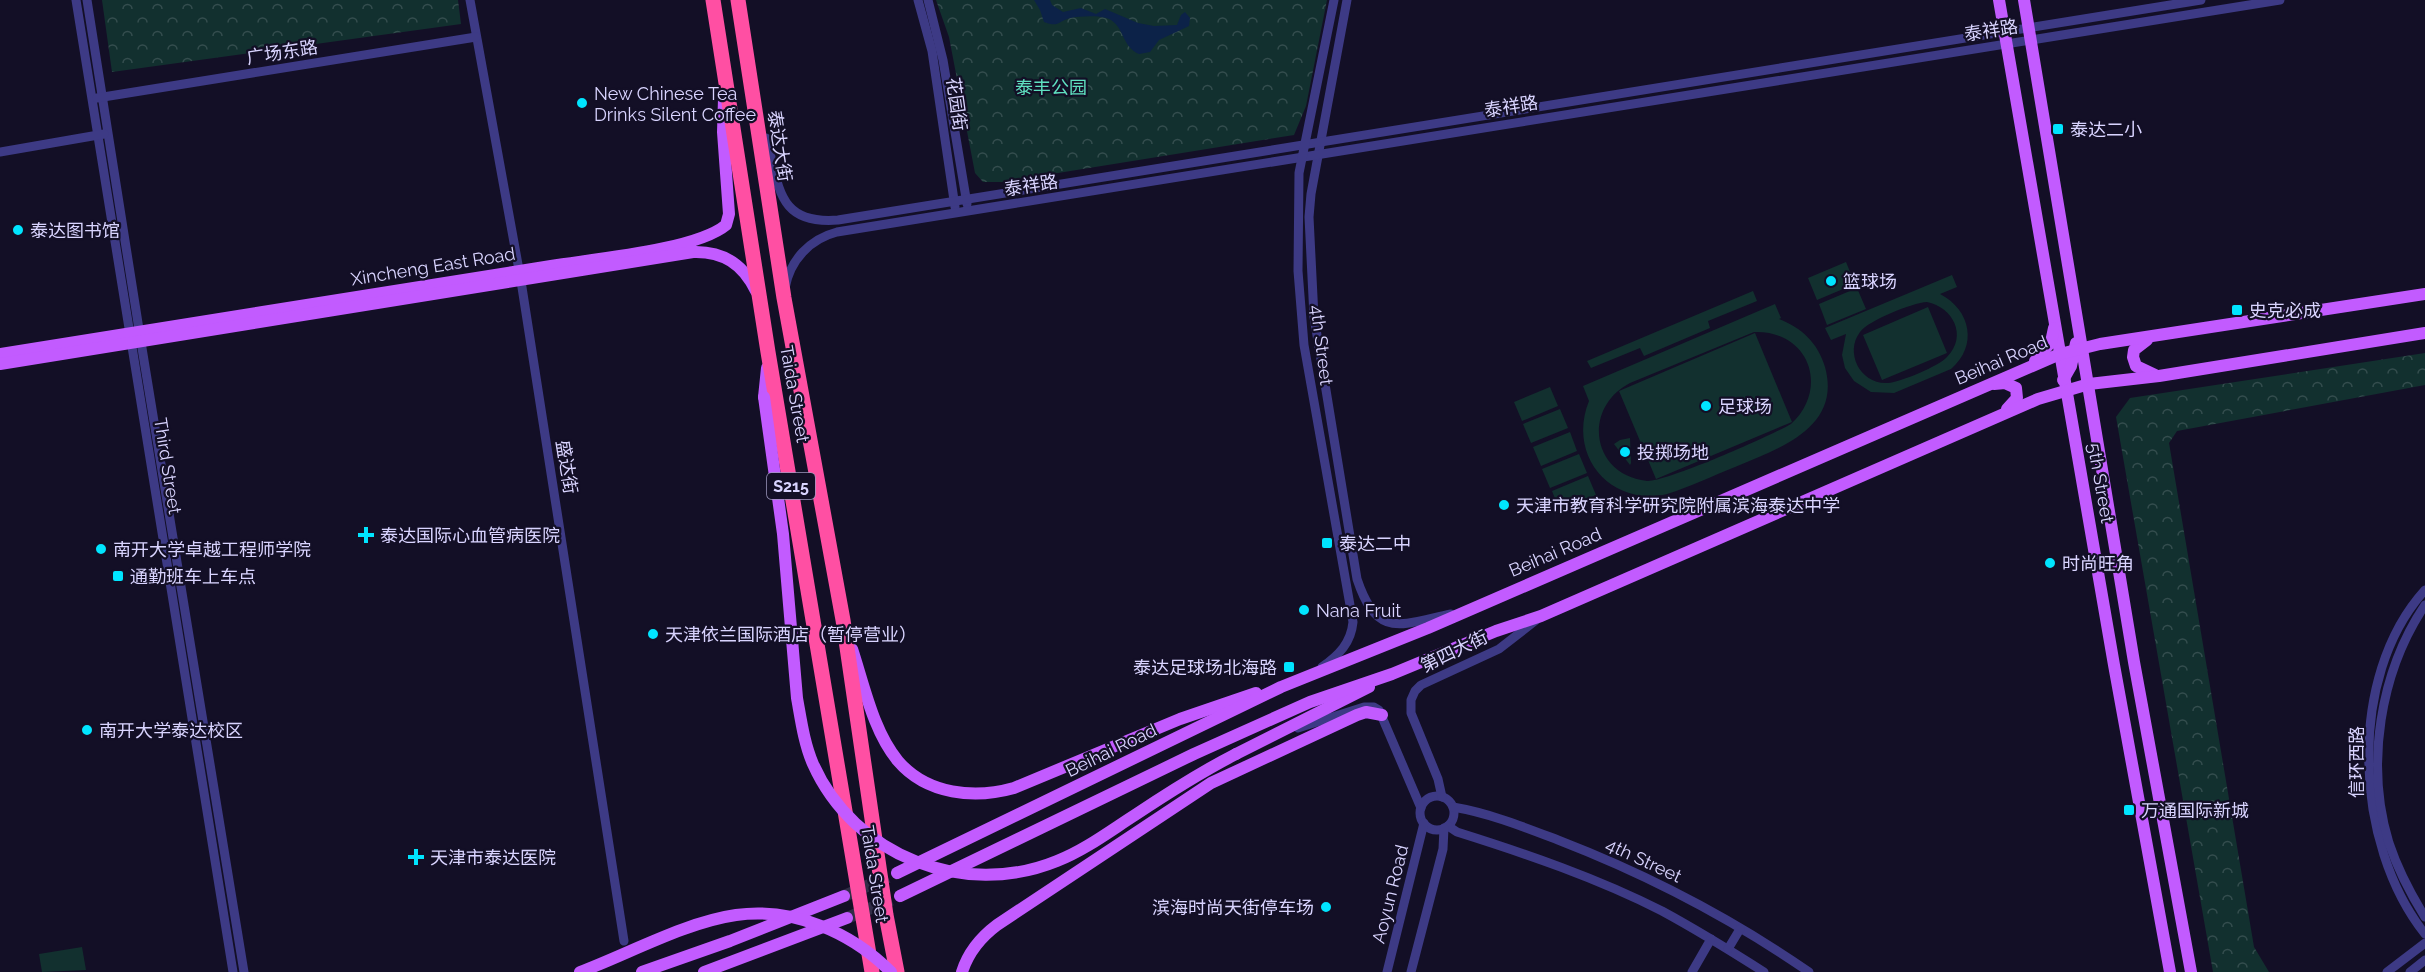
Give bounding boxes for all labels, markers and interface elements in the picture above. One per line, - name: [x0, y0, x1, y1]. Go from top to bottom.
- street label: 泰祥路: [1963, 15, 2019, 45]
- street label: 广场东路: [245, 36, 319, 68]
- street label: 花园街: [943, 76, 971, 132]
- park label: 泰丰公园: [1015, 77, 1087, 98]
- place label: New Chinese Tea Drinks Silent Coffee: [594, 83, 756, 125]
- street label: 泰祥路: [1483, 91, 1539, 121]
- marker: New Chinese Tea Drinks Silent Coffee: [575, 96, 589, 110]
- street label: 泰达大街: [764, 109, 796, 183]
- place label: 泰达二小: [2070, 119, 2142, 140]
- marker: 泰达二小: [2051, 122, 2065, 136]
- street label: 泰祥路: [1003, 170, 1059, 200]
- place label: 泰达图书馆: [30, 220, 120, 241]
- marker: 泰达图书馆: [11, 223, 25, 237]
- street label: Xincheng East Road: [349, 243, 517, 289]
- place label: 篮球场: [1843, 271, 1897, 292]
- marker: 篮球场: [1824, 274, 1838, 288]
- place label: 史克必成: [2249, 300, 2321, 321]
- marker: 史克必成: [2230, 303, 2244, 317]
- street label: 4th Street: [1307, 304, 1337, 386]
- street label: Beihai Road: [1952, 331, 2050, 389]
- street label: Taida Street: [776, 344, 814, 444]
- place label: 足球场: [1718, 396, 1772, 417]
- marker: 足球场: [1699, 399, 1713, 413]
- street label: Third Street: [150, 416, 186, 516]
- street label: 盛达街: [552, 439, 582, 495]
- street label: 5th Street: [2084, 441, 2118, 525]
- place label: 投掷场地: [1637, 442, 1709, 463]
- marker: 投掷场地: [1618, 445, 1632, 459]
- road number: S215: [767, 473, 815, 499]
- place label: 天津市教育科学研究院附属滨海泰达中学: [1516, 495, 1840, 516]
- marker: 天津市教育科学研究院附属滨海泰达中学: [1497, 498, 1511, 512]
- street label: Beihai Road: [1506, 523, 1604, 581]
- place label: 泰达国际心血管病医院: [380, 525, 560, 546]
- marker: 泰达国际心血管病医院: [357, 526, 375, 544]
- place label: 泰达二中: [1339, 533, 1411, 554]
- marker: 泰达二中: [1320, 536, 1334, 550]
- place label: 南开大学卓越工程师学院: [113, 539, 311, 560]
- marker: 南开大学卓越工程师学院: [94, 542, 108, 556]
- place label: 时尚旺角: [2062, 553, 2134, 574]
- marker: 时尚旺角: [2043, 556, 2057, 570]
- place label: 通勤班车上车点: [130, 566, 256, 587]
- marker: 通勤班车上车点: [111, 569, 125, 583]
- place label: Nana Fruit: [1316, 600, 1401, 621]
- marker: Nana Fruit: [1297, 603, 1311, 617]
- place label: 天津依兰国际酒店（暂停营业）: [665, 624, 917, 645]
- street label: 第四大街: [1417, 626, 1491, 676]
- marker: 天津依兰国际酒店（暂停营业）: [646, 627, 660, 641]
- place label: 泰达足球场北海路: [1133, 657, 1277, 678]
- marker: 泰达足球场北海路: [1282, 660, 1296, 674]
- street label: Beihai Road: [1062, 719, 1160, 781]
- place label: 南开大学泰达校区: [99, 720, 243, 741]
- marker: 南开大学泰达校区: [80, 723, 94, 737]
- street label: 信环西路: [2346, 726, 2367, 798]
- place label: 万通国际新城: [2141, 800, 2249, 821]
- marker: 万通国际新城: [2122, 803, 2136, 817]
- street label: Taida Street: [857, 824, 893, 924]
- street label: 4th Street: [1603, 833, 1685, 887]
- street label: Aoyun Road: [1368, 842, 1412, 946]
- place label: 天津市泰达医院: [430, 847, 556, 868]
- marker: 天津市泰达医院: [407, 848, 425, 866]
- place label: 滨海时尚天街停车场: [1152, 897, 1314, 918]
- marker: 滨海时尚天街停车场: [1319, 900, 1333, 914]

